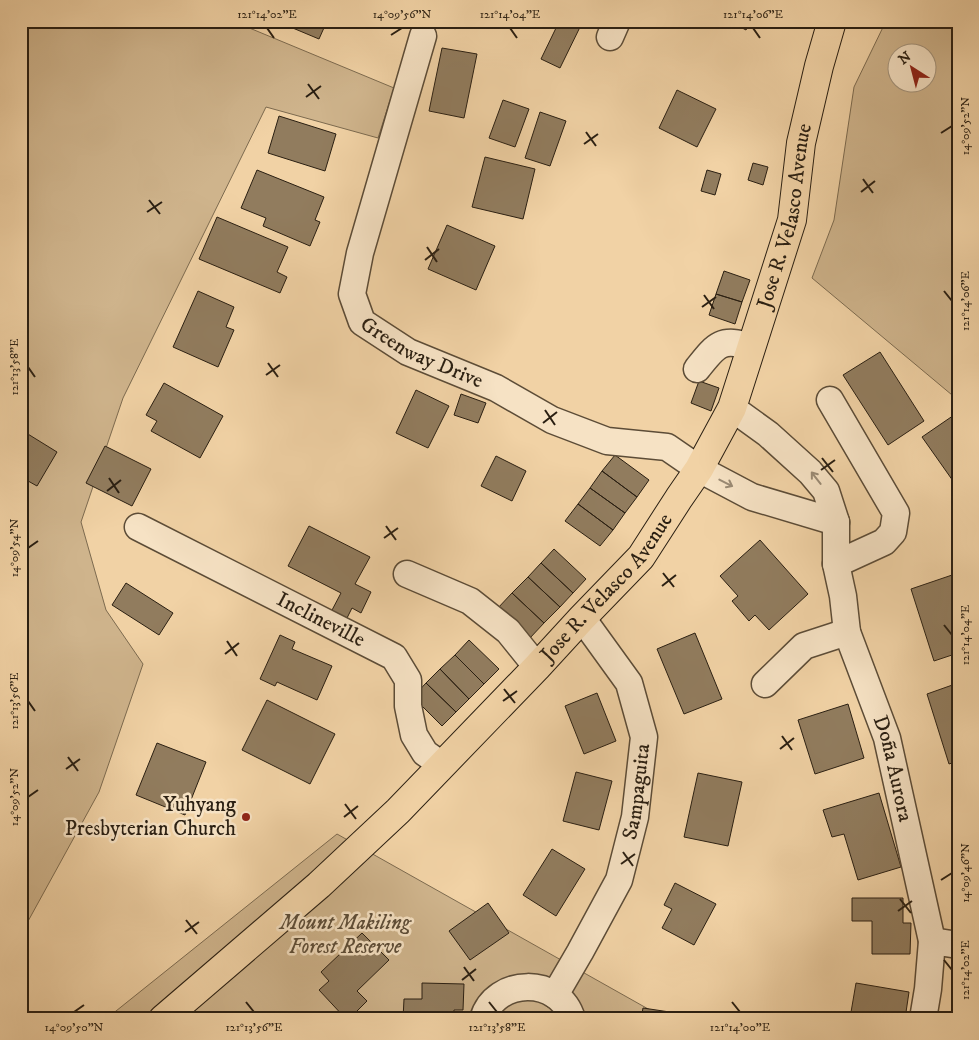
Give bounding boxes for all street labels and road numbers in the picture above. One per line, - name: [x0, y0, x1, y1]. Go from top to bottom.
- street label: Jose R. Velasco Avenue: [751, 121, 818, 314]
- street label: Greenway Drive: [355, 311, 487, 394]
- street label: Jose R. Velasco Avenue: [534, 508, 679, 669]
- street label: Inclineville: [272, 587, 370, 653]
- street label: Doña Aurora: [867, 712, 918, 824]
- street label: Sampaguita: [617, 742, 656, 842]

